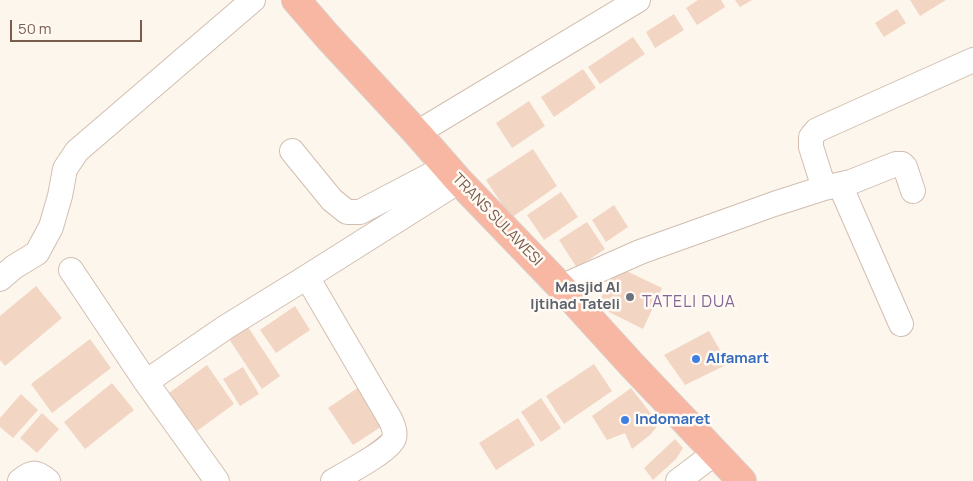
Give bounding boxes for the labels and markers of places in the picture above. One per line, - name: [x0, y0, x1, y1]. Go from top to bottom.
- place label: Masjid Al Ijtihad Tateli: [530, 279, 620, 314]
- marker: Masjid Al Ijtihad Tateli: [624, 291, 636, 303]
- place label: Alfamart: [706, 350, 769, 368]
- marker: Alfamart: [690, 353, 702, 365]
- place label: Indomaret: [635, 411, 710, 429]
- marker: Indomaret: [619, 414, 631, 426]

